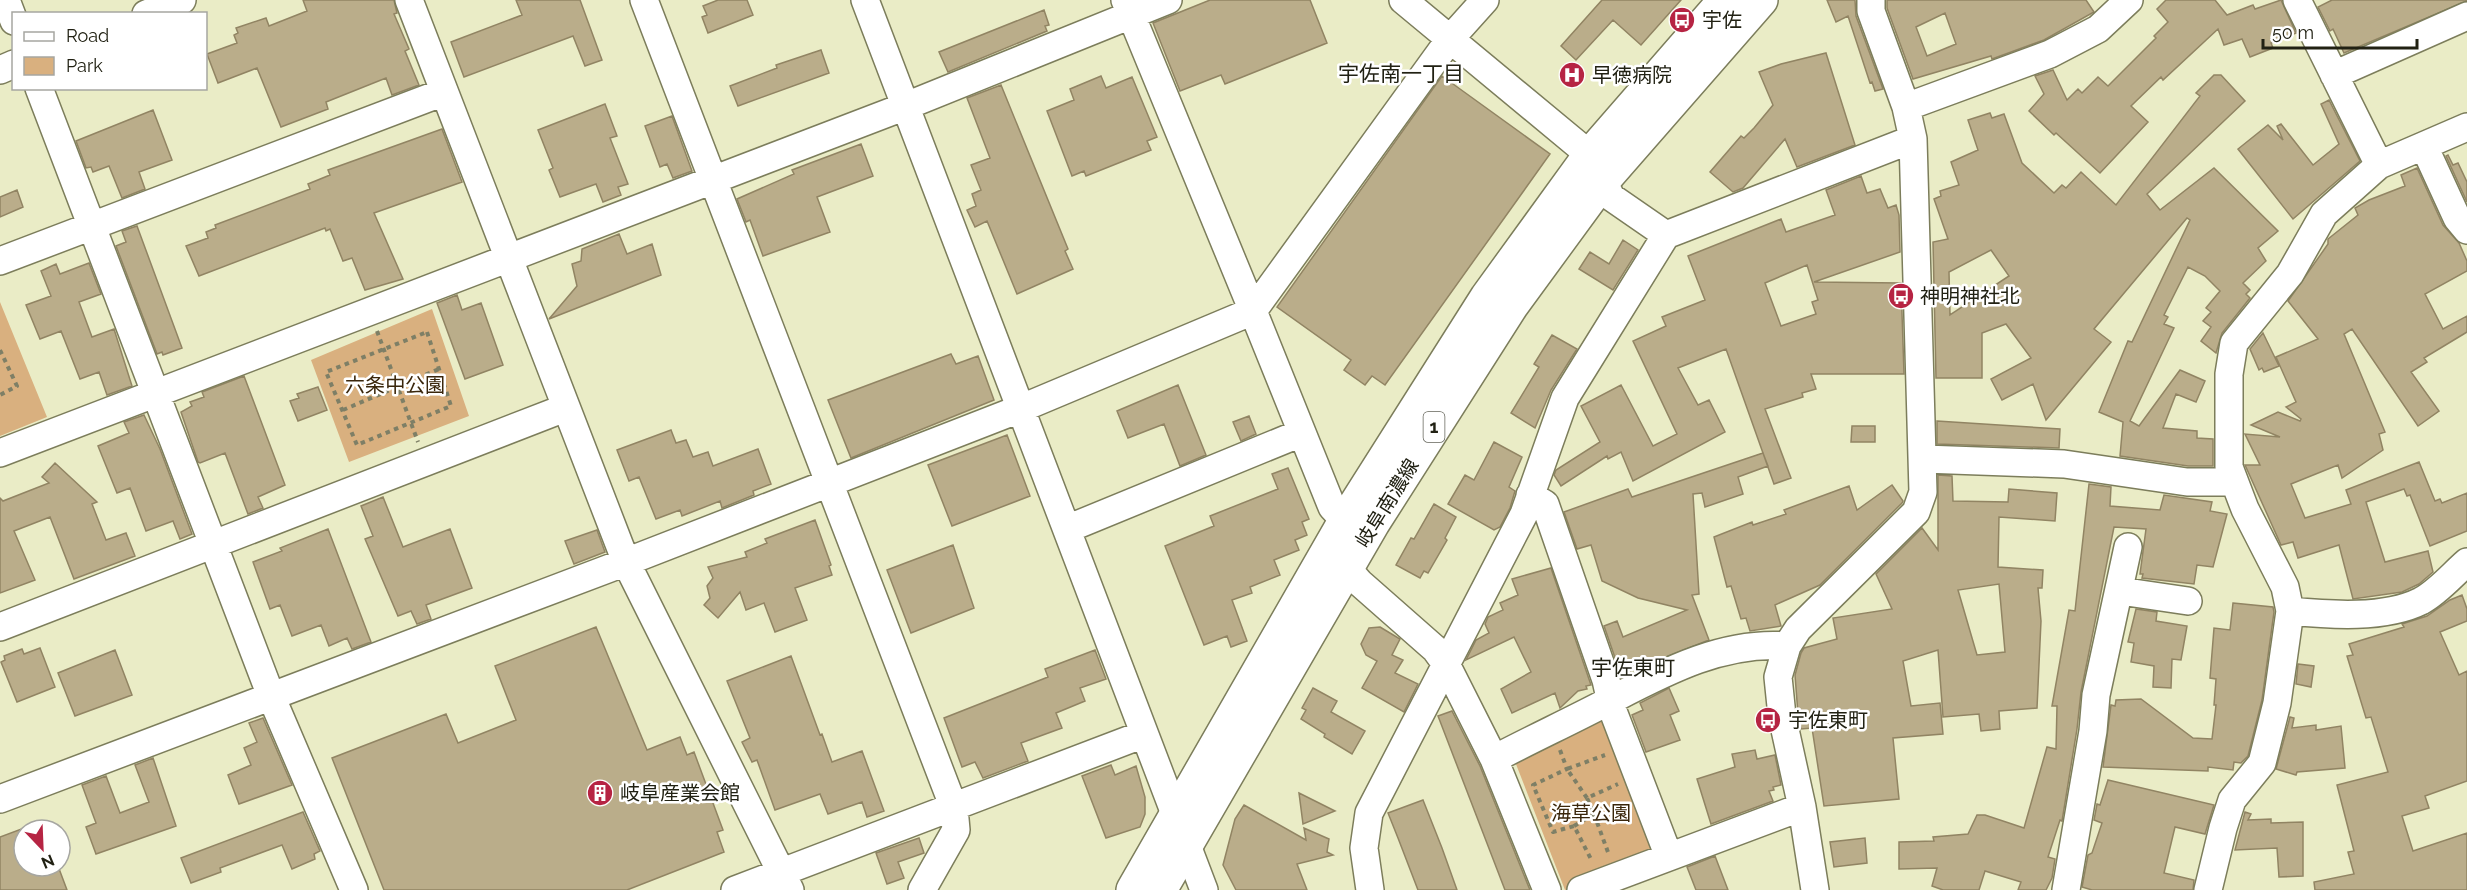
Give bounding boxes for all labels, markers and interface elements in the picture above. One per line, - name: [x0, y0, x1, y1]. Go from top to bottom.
- bus stop icon: 宇佐: [1667, 5, 1697, 35]
- place label: 宇佐: [1702, 8, 1742, 32]
- legend: [12, 12, 207, 90]
- scale bar: [2263, 12, 2418, 50]
- text: 50 m: [2272, 22, 2314, 43]
- text: Road: [66, 25, 109, 46]
- text: Park: [66, 55, 103, 76]
- hospital icon: 早徳病院: [1557, 60, 1587, 90]
- district label: 宇佐南一丁目: [1338, 61, 1464, 86]
- place label: 早徳病院: [1592, 63, 1672, 87]
- bus stop icon: 神明神社北: [1886, 281, 1916, 311]
- place label: 神明神社北: [1920, 284, 2020, 308]
- park label: 六条中公園: [345, 373, 445, 397]
- road number: 1: [1424, 412, 1444, 442]
- street label: 岐阜南濃線: [1350, 454, 1424, 552]
- district label: 宇佐東町: [1591, 655, 1675, 680]
- bus stop icon: 宇佐東町: [1753, 705, 1783, 735]
- place label: 宇佐東町: [1788, 708, 1868, 732]
- building icon: 岐阜産業会館: [585, 778, 615, 808]
- place label: 岐阜産業会館: [620, 781, 740, 805]
- park label: 海草公園: [1551, 801, 1631, 825]
- north arrow: [12, 818, 72, 878]
- text: N: [38, 850, 57, 872]

